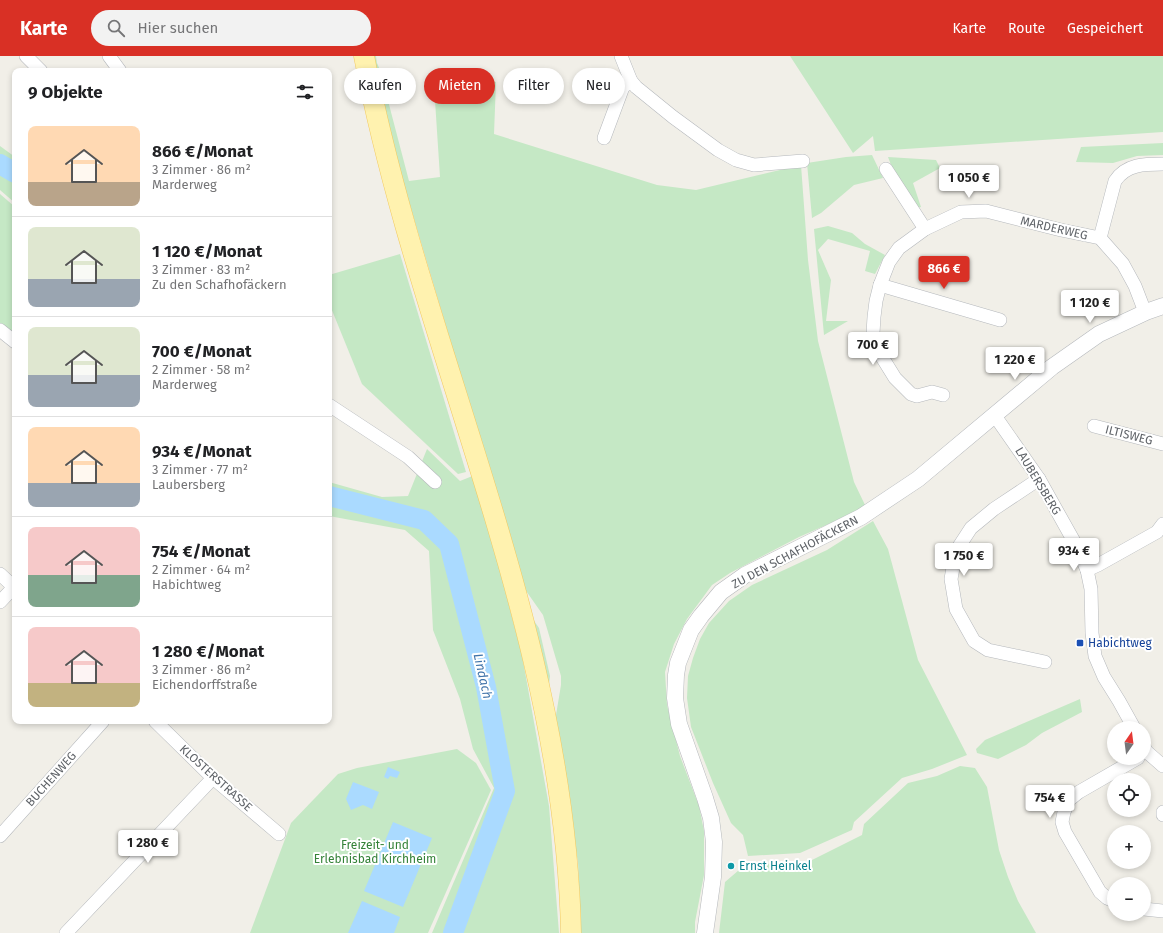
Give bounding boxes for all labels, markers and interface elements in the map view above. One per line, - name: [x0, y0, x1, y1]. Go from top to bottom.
- search box: [91, 10, 371, 46]
- text: Karte: [20, 17, 67, 40]
- icon: search: [105, 17, 127, 39]
- text: Hier suchen: [137, 19, 218, 37]
- text: Karte: [952, 20, 986, 37]
- text: Route: [1008, 20, 1045, 37]
- text: Gespeichert: [1067, 20, 1143, 37]
- chip: Kaufen: [344, 68, 416, 104]
- chip: Mieten: [424, 68, 495, 104]
- chip: Filter: [503, 68, 564, 104]
- chip: Neu: [572, 68, 625, 104]
- icon: filters: [294, 81, 316, 103]
- text: 9 Objekte: [28, 82, 103, 103]
- text: 866 €/Monat: [152, 141, 253, 162]
- icon: home: [60, 142, 108, 190]
- text: 3 Zimmer · 86 m²: [152, 162, 251, 177]
- pin: 1 050 €: [932, 165, 1006, 199]
- text: 1 050 €: [948, 170, 990, 185]
- text: Marderweg: [152, 177, 217, 192]
- street label: MARDERWEG: [1019, 213, 1089, 243]
- text: 1 120 €/Monat: [152, 241, 262, 262]
- icon: home: [60, 243, 108, 291]
- pin: 866 €: [916, 256, 972, 290]
- text: 866 €: [928, 261, 960, 276]
- text: 3 Zimmer · 83 m²: [152, 262, 250, 277]
- text: Zu den Schafhofäckern: [152, 277, 287, 292]
- pin: 1 120 €: [1053, 290, 1127, 324]
- text: 1 120 €: [1070, 295, 1110, 310]
- pin: 700 €: [845, 332, 901, 366]
- text: 700 €: [857, 337, 889, 352]
- text: 700 €/Monat: [152, 341, 252, 362]
- icon: home: [60, 343, 108, 391]
- pin: 1 220 €: [978, 347, 1052, 381]
- text: 1 220 €: [995, 352, 1035, 367]
- text: 2 Zimmer · 58 m²: [152, 362, 250, 377]
- text: Marderweg: [152, 377, 217, 392]
- street label: ILTISWEG: [1104, 422, 1154, 448]
- text: 934 €/Monat: [152, 441, 251, 462]
- icon: home: [60, 443, 108, 491]
- street label: LAUBERSBERG: [1012, 445, 1064, 517]
- text: 3 Zimmer · 77 m²: [152, 462, 248, 477]
- text: Laubersberg: [152, 477, 225, 492]
- street label: ZU DEN SCHAFHOFÄCKERN: [729, 512, 861, 591]
- pin: 934 €: [1046, 538, 1102, 572]
- text: 754 €/Monat: [152, 541, 250, 562]
- icon: home: [60, 543, 108, 591]
- pin: 1 750 €: [927, 543, 1001, 577]
- text: 934 €: [1058, 543, 1090, 558]
- text: 1 750 €: [944, 548, 984, 563]
- text: 2 Zimmer · 64 m²: [152, 562, 250, 577]
- text: Habichtweg: [152, 577, 221, 592]
- place label: Habichtweg: [1088, 636, 1152, 650]
- marker: Habichtweg: [1075, 638, 1085, 648]
- text: 1 280 €/Monat: [152, 641, 264, 662]
- icon: home: [60, 643, 108, 691]
- water label: Lindach: [470, 652, 496, 700]
- text: 3 Zimmer · 86 m²: [152, 662, 251, 677]
- text: Eichendorffstraße: [152, 677, 257, 692]
- north arrow: [1107, 721, 1151, 765]
- map controls: [1107, 721, 1151, 921]
- street label: KLOSTERSTRASSE: [177, 742, 255, 814]
- street label: BUCHENWEG: [23, 749, 79, 809]
- button: locate: [1107, 773, 1151, 817]
- pin: 754 €: [1022, 785, 1078, 819]
- text: 754 €: [1034, 790, 1066, 805]
- button: +: [1107, 825, 1151, 869]
- pin: 1 280 €: [111, 830, 185, 864]
- text: 1 280 €: [127, 835, 169, 850]
- park label: Freizeit- und Erlebnisbad Kirchheim: [314, 838, 436, 866]
- place label: Ernst Heinkel: [739, 859, 812, 873]
- marker: Ernst Heinkel: [726, 861, 736, 871]
- button: −: [1107, 877, 1151, 921]

